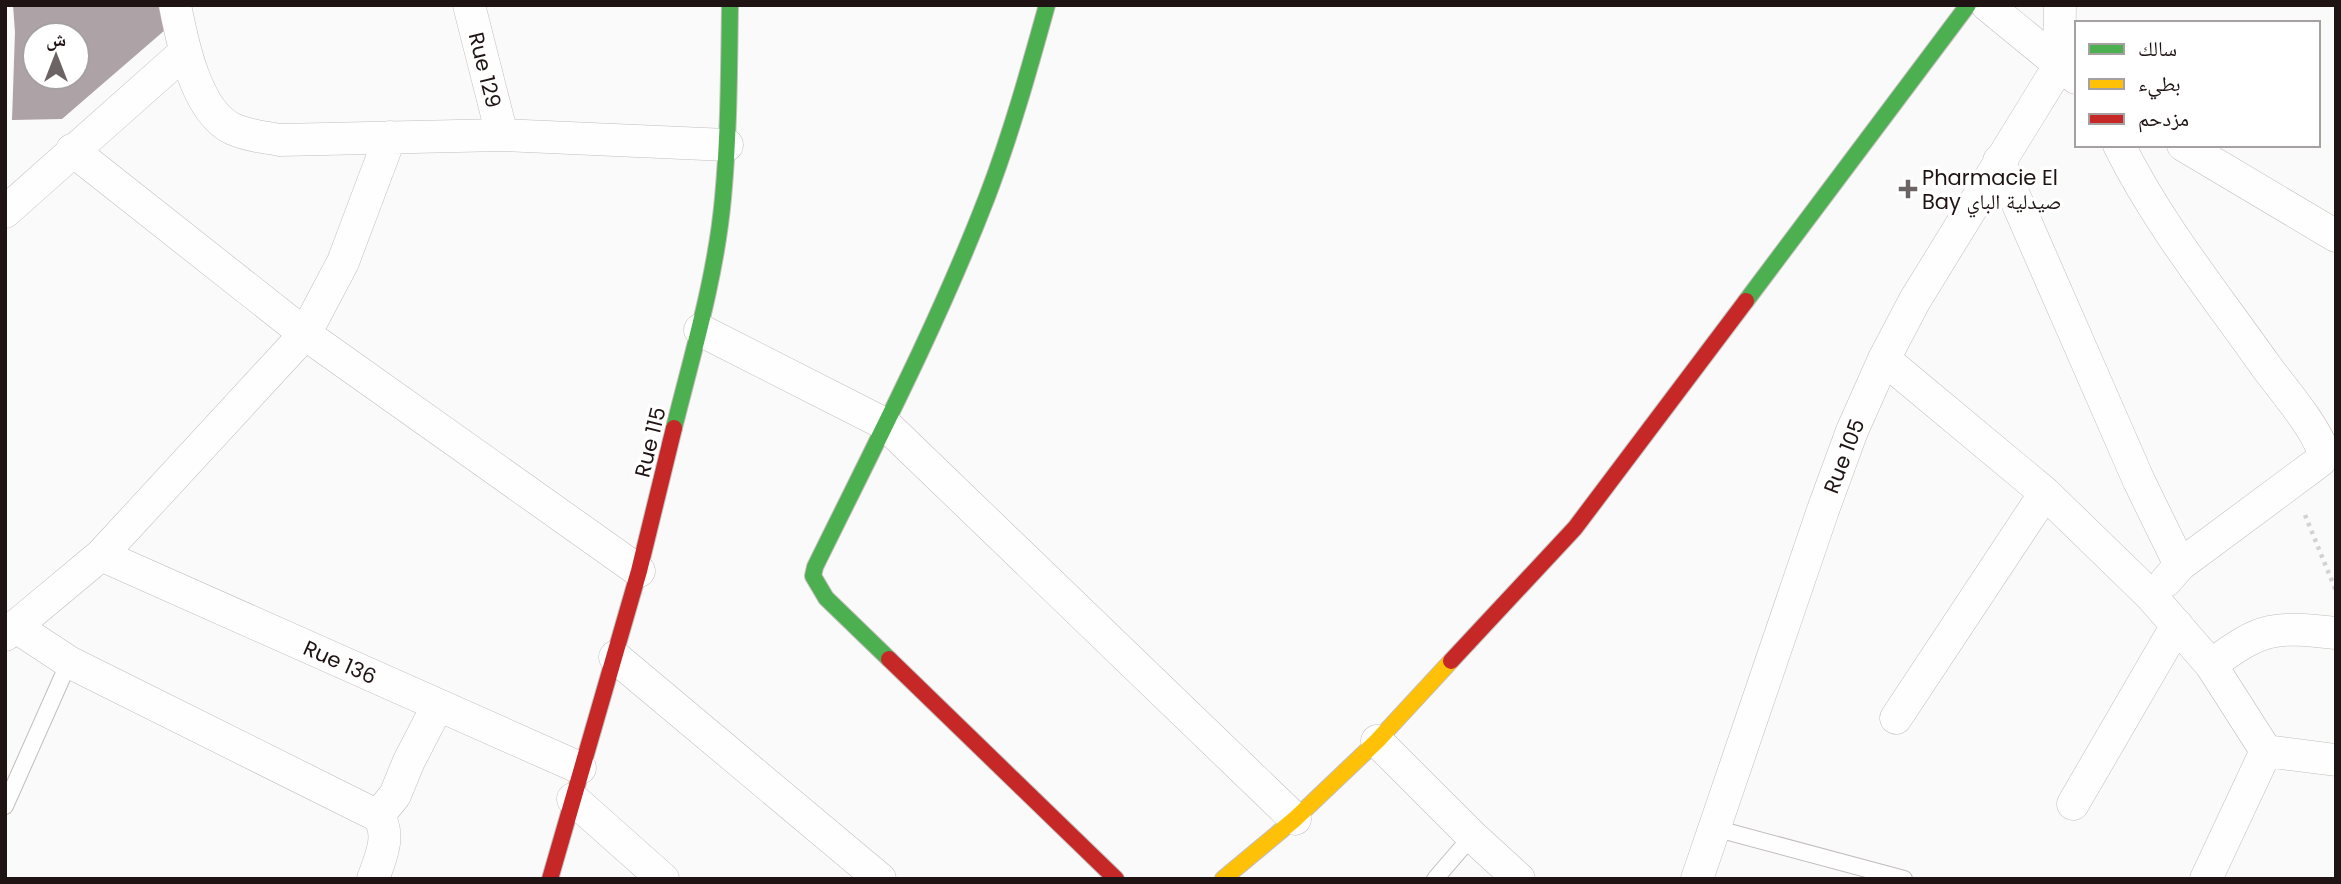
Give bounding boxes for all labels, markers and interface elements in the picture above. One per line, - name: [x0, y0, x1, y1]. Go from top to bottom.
- north arrow: [21, 21, 91, 91]
- legend: [2075, 21, 2320, 147]
- text: ش: [46, 26, 66, 53]
- street label: Rue 129: [462, 29, 508, 111]
- text: سالك: [2138, 34, 2177, 63]
- text: بطيء: [2138, 69, 2181, 100]
- text: مزدحم: [2138, 104, 2189, 133]
- place label: Pharmacie El Bay صيدلية الباي: [1922, 163, 2062, 218]
- marker: Pharmacie El Bay صيدلية الباي: [1900, 181, 1916, 197]
- street label: Rue 115: [627, 404, 673, 480]
- street label: Rue 105: [1816, 414, 1872, 498]
- street label: Rue 136: [299, 633, 381, 691]

